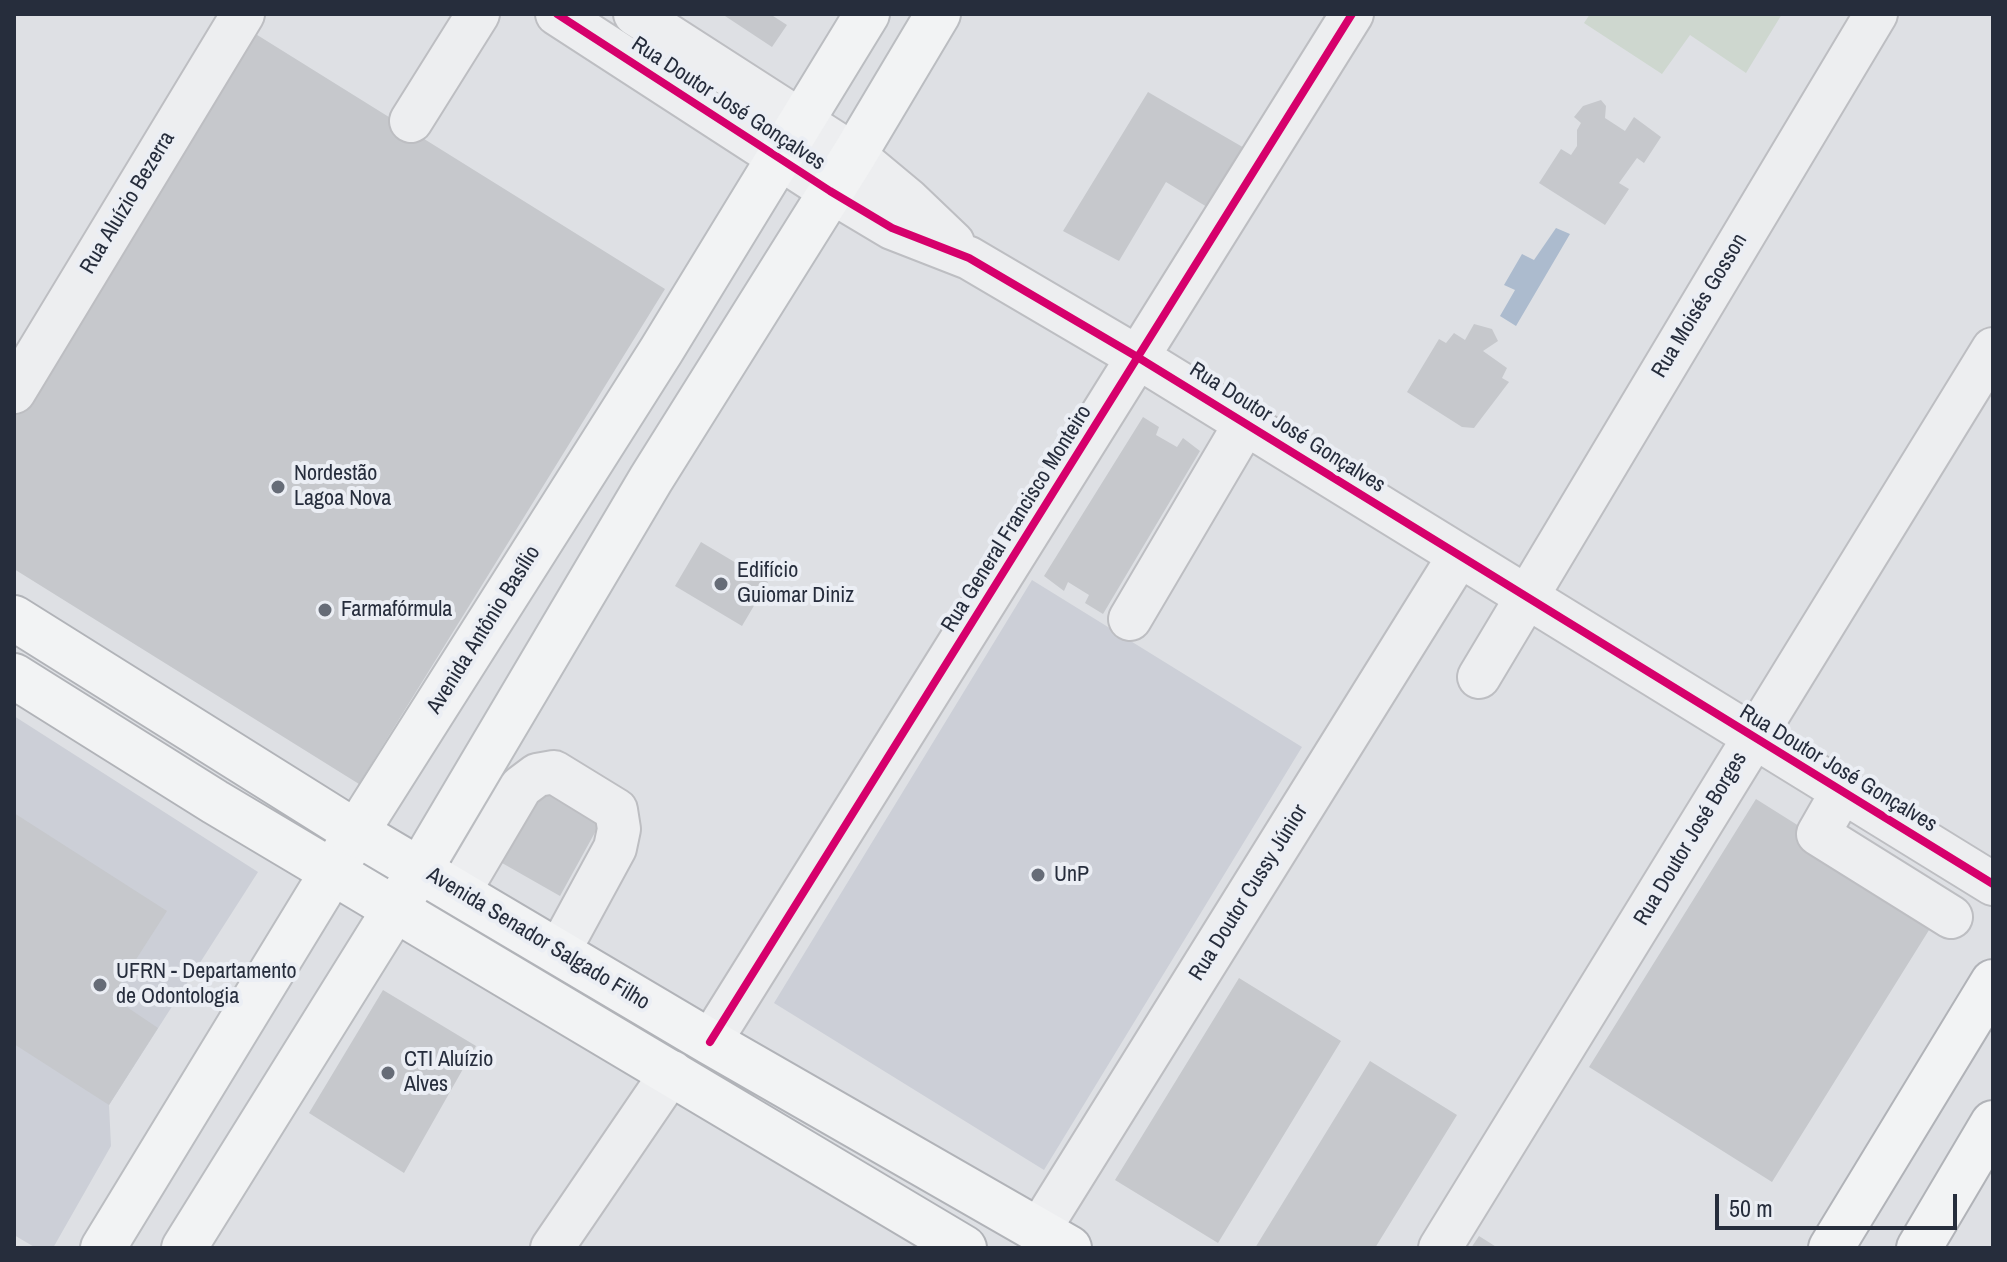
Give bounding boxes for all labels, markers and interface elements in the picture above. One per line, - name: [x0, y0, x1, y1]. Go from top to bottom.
- street label: Rua Doutor José Gonçalves: [626, 31, 830, 177]
- street label: Rua Aluízio Bezerra: [75, 127, 181, 279]
- street label: Rua Moisés Gosson: [1647, 229, 1753, 383]
- street label: Rua Doutor José Gonçalves: [1184, 357, 1390, 499]
- street label: Rua General Francisco Monteiro: [936, 401, 1098, 637]
- place label: Nordestão Lagoa Nova: [294, 461, 391, 512]
- marker: Nordestão Lagoa Nova: [269, 478, 287, 496]
- street label: Avenida Antônio Basílio: [422, 541, 546, 719]
- place label: Edifício Guiomar Diniz: [737, 558, 854, 610]
- marker: Edifício Guiomar Diniz: [712, 575, 730, 593]
- place label: Farmafórmula: [341, 597, 452, 623]
- marker: Farmafórmula: [316, 601, 334, 619]
- street label: Rua Doutor José Gonçalves: [1735, 700, 1941, 838]
- street label: Rua Doutor José Borges: [1629, 748, 1753, 930]
- street label: Rua Doutor Cussy Júnior: [1184, 800, 1314, 986]
- street label: Avenida Senador Salgado Filho: [422, 862, 654, 1016]
- place label: UnP: [1054, 862, 1089, 888]
- marker: UnP: [1029, 866, 1047, 884]
- place label: UFRN - Departamento de Odontologia: [116, 959, 296, 1010]
- marker: UFRN - Departamento de Odontologia: [91, 976, 109, 994]
- place label: CTI Aluízio Alves: [404, 1047, 493, 1098]
- marker: CTI Aluízio Alves: [379, 1064, 397, 1082]
- scale bar: [1719, 1178, 1961, 1228]
- text: 50 m: [1729, 1192, 1773, 1224]

